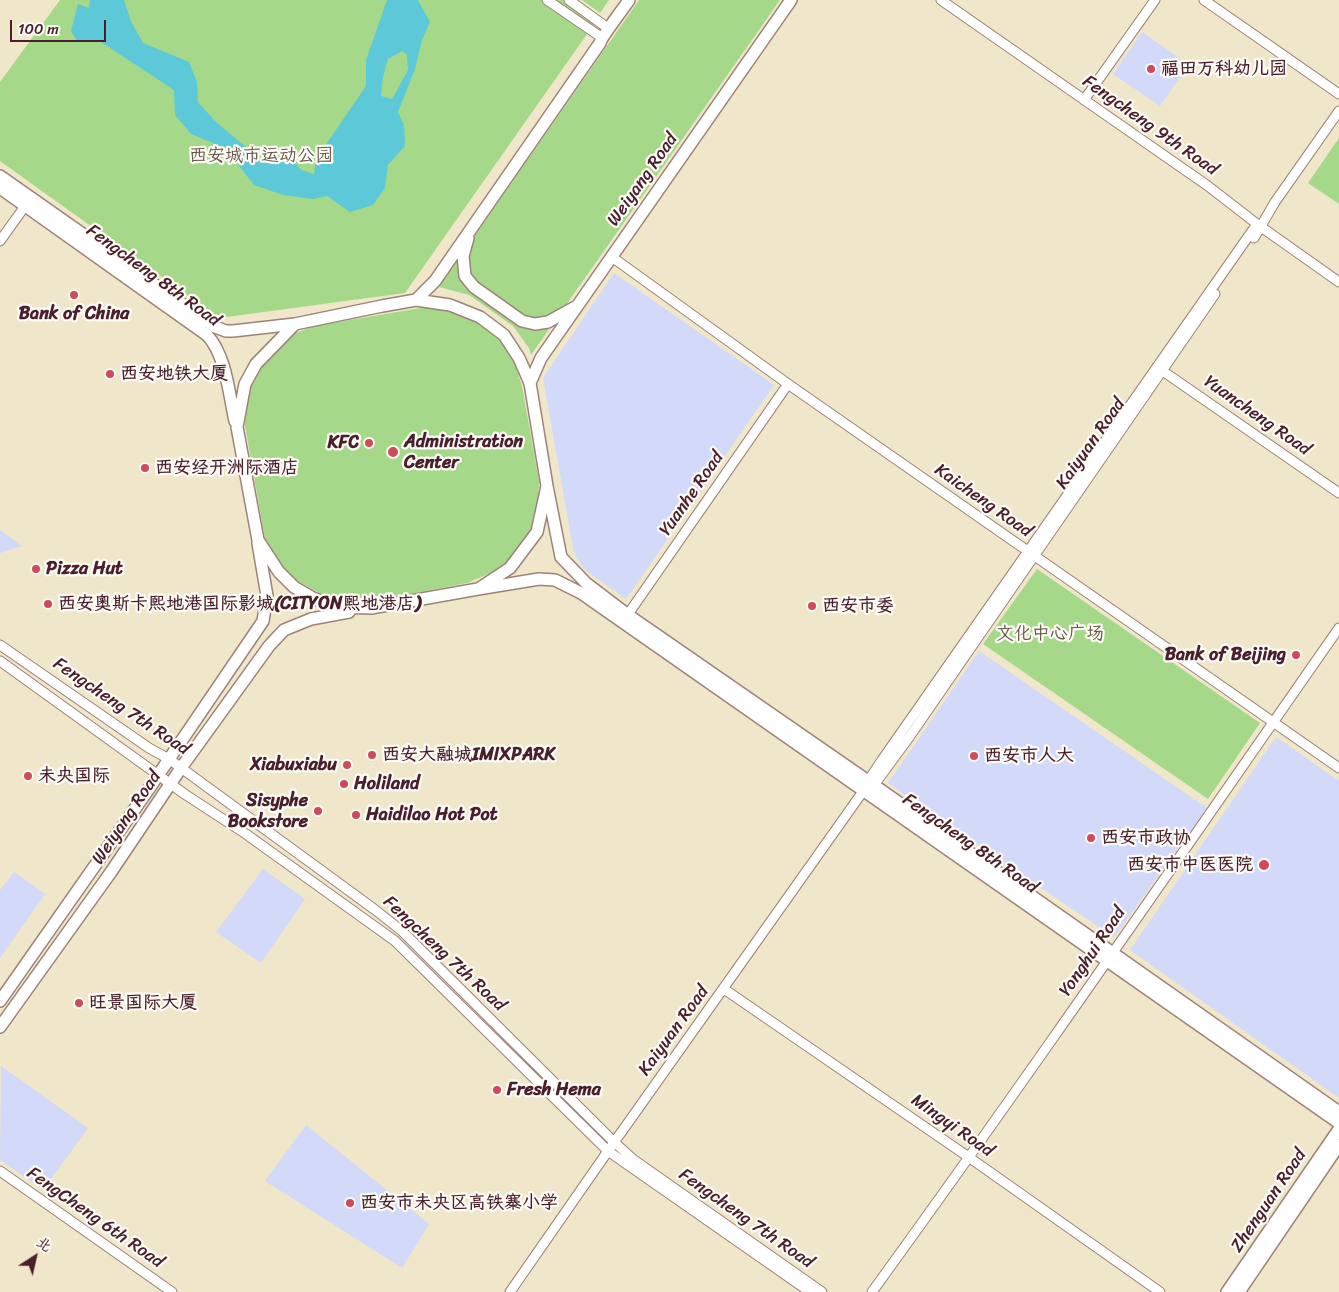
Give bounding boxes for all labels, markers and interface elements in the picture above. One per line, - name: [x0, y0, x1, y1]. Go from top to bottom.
- scale bar: [12, 10, 109, 42]
- text: 100 m: [18, 16, 59, 42]
- place label: 福田万科幼儿园: [1161, 58, 1287, 80]
- marker: 福田万科幼儿园: [1145, 63, 1157, 75]
- street label: Fengcheng 9th Road: [1078, 71, 1222, 181]
- street label: Weiyang Road: [603, 129, 683, 231]
- park label: 西安城市运动公园: [189, 145, 333, 167]
- street label: Fengcheng 8th Road: [82, 220, 224, 332]
- marker: Bank of China: [68, 289, 80, 301]
- place label: Bank of China: [19, 303, 129, 325]
- place label: 西安地铁大厦: [120, 363, 228, 385]
- marker: 西安地铁大厦: [104, 368, 116, 380]
- street label: Yuancheng Road: [1199, 371, 1315, 461]
- street label: Kaiyuan Road: [1052, 394, 1130, 494]
- place label: Administration Center: [404, 431, 523, 474]
- place label: KFC: [327, 432, 359, 454]
- marker: KFC: [363, 437, 375, 449]
- marker: Administration Center: [386, 445, 400, 459]
- street label: Yuanhe Road: [655, 448, 729, 540]
- place label: 西安经开洲际酒店: [155, 457, 299, 479]
- street label: Kaicheng Road: [930, 459, 1036, 543]
- marker: 西安经开洲际酒店: [139, 462, 151, 474]
- place label: Pizza Hut: [46, 558, 123, 580]
- marker: Pizza Hut: [30, 563, 42, 575]
- place label: 西安奥斯卡熙地港国际影城(CITYON熙地港店): [58, 593, 421, 615]
- place label: 西安市委: [822, 595, 894, 617]
- marker: 西安奥斯卡熙地港国际影城(CITYON熙地港店): [42, 598, 54, 610]
- marker: 西安市委: [806, 600, 818, 612]
- park label: 文化中心广场: [996, 623, 1104, 645]
- place label: Bank of Beijing: [1165, 644, 1286, 666]
- marker: Bank of Beijing: [1290, 649, 1302, 661]
- street label: Fengcheng 7th Road: [49, 653, 193, 761]
- place label: 西安大融城IMIXPARK: [382, 744, 555, 766]
- place label: 西安市人大: [984, 745, 1074, 767]
- marker: 西安大融城IMIXPARK: [366, 749, 378, 761]
- marker: 西安市人大: [968, 750, 980, 762]
- place label: Xiabuxiabu: [250, 754, 337, 776]
- marker: Xiabuxiabu: [341, 759, 353, 771]
- place label: 未央国际: [38, 765, 110, 787]
- street label: Weiyang Road: [88, 767, 166, 869]
- marker: 未央国际: [22, 770, 34, 782]
- place label: Holiland: [354, 773, 419, 795]
- marker: Holiland: [338, 778, 350, 790]
- street label: Fengcheng 8th Road: [898, 789, 1042, 899]
- place label: Sisyphe Bookstore: [228, 790, 308, 832]
- place label: Haidilao Hot Pot: [366, 804, 498, 826]
- marker: Sisyphe Bookstore: [312, 805, 324, 817]
- marker: Haidilao Hot Pot: [350, 809, 362, 821]
- place label: 西安市政协: [1101, 827, 1191, 849]
- marker: 西安市政协: [1085, 832, 1097, 844]
- place label: 西安市中医医院: [1127, 854, 1253, 876]
- marker: 西安市中医医院: [1257, 858, 1271, 872]
- street label: Fengcheng 7th Road: [378, 892, 510, 1016]
- street label: Yonghui Road: [1055, 903, 1131, 1001]
- street label: Kaiyuan Road: [634, 982, 714, 1080]
- place label: 旺景国际大厦: [89, 992, 197, 1014]
- marker: 旺景国际大厦: [73, 997, 85, 1009]
- place label: Fresh Hema: [507, 1079, 601, 1101]
- marker: Fresh Hema: [491, 1084, 503, 1096]
- street label: Mingyi Road: [907, 1090, 997, 1162]
- street label: Zhenguan Road: [1227, 1145, 1311, 1257]
- street label: FengCheng 6th Road: [22, 1163, 168, 1273]
- street label: Fengcheng 7th Road: [674, 1164, 818, 1274]
- place label: 西安市未央区高铁寨小学: [360, 1192, 558, 1214]
- marker: 西安市未央区高铁寨小学: [344, 1197, 356, 1209]
- text: 北: [31, 1230, 57, 1259]
- north arrow: [10, 1232, 60, 1282]

